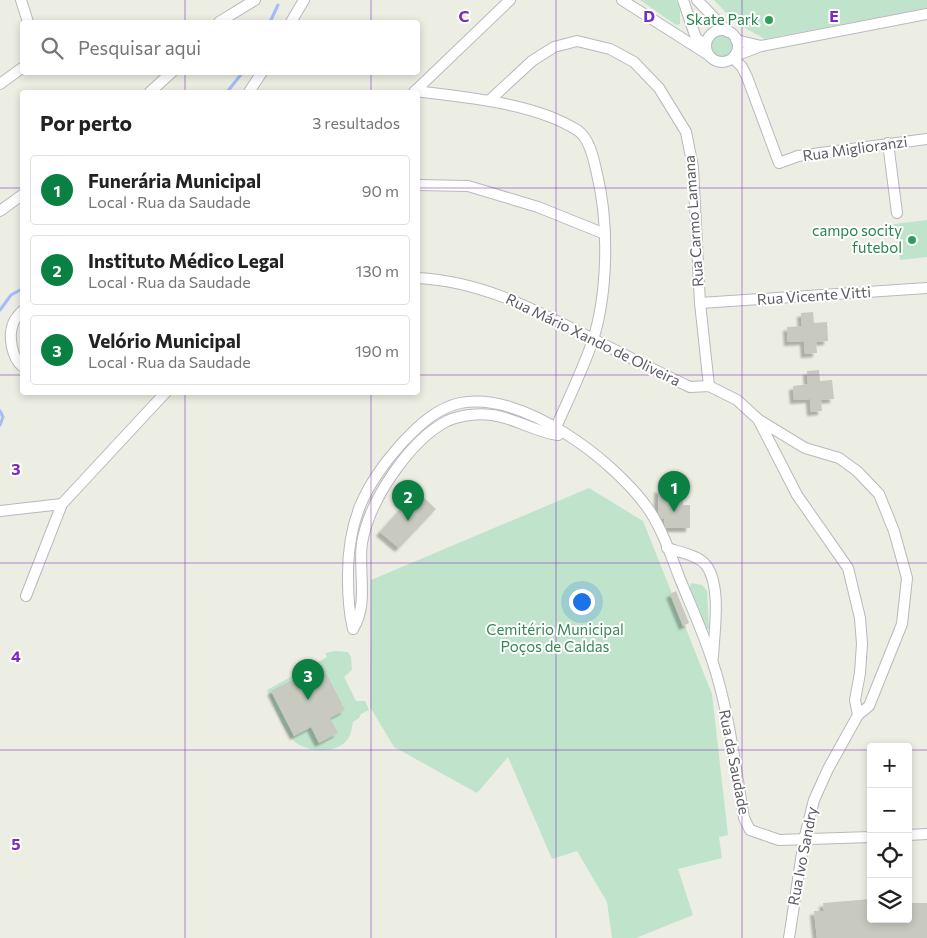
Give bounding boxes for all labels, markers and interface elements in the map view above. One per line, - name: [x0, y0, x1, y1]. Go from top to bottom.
- text: C: [459, 6, 470, 25]
- text: D: [643, 6, 655, 25]
- text: E: [829, 6, 839, 25]
- place label: Skate Park: [686, 10, 759, 28]
- marker: Skate Park: [763, 14, 775, 26]
- search box: [20, 20, 420, 75]
- icon: search: [38, 34, 66, 62]
- text: Pesquisar aqui: [78, 36, 201, 59]
- text: Por perto: [40, 110, 132, 135]
- text: 3 resultados: [312, 113, 400, 132]
- street label: Rua Miglioranzi: [801, 132, 908, 164]
- street label: Rua Carmo Lamana: [679, 155, 707, 287]
- text: Funerária Municipal: [88, 169, 261, 192]
- text: 1: [53, 181, 61, 200]
- text: 90 m: [362, 181, 399, 200]
- text: Local · Rua da Saudade: [88, 192, 251, 211]
- place label: campo socity futebol: [812, 221, 902, 256]
- marker: campo socity futebol: [906, 234, 918, 246]
- text: Instituto Médico Legal: [88, 249, 284, 272]
- text: 2: [52, 261, 62, 280]
- text: 130 m: [356, 261, 399, 280]
- text: Local · Rua da Saudade: [88, 272, 251, 291]
- street label: Rua Vicente Vitti: [756, 282, 872, 308]
- street label: Rua Mário Xando de Oliveira: [503, 289, 684, 389]
- text: Velório Municipal: [88, 329, 241, 352]
- text: 3: [52, 341, 62, 360]
- text: 190 m: [355, 341, 399, 360]
- text: Local · Rua da Saudade: [88, 352, 251, 371]
- text: 3: [11, 459, 21, 478]
- pin: 1: [658, 471, 690, 512]
- pin: 2: [392, 480, 424, 521]
- your location: [569, 589, 595, 615]
- park label: Cemitério Municipal Poços de Caldas: [486, 620, 624, 655]
- text: 4: [11, 646, 21, 665]
- pin: 3: [292, 659, 324, 700]
- street label: Rua da Saudade: [716, 708, 754, 816]
- map controls: [867, 743, 912, 923]
- button: +: [867, 743, 912, 788]
- button: −: [867, 788, 912, 833]
- street label: Rua Ivo Sandry: [784, 805, 820, 907]
- button: locate: [867, 833, 912, 878]
- text: 5: [11, 834, 21, 853]
- button: layers: [867, 878, 912, 923]

